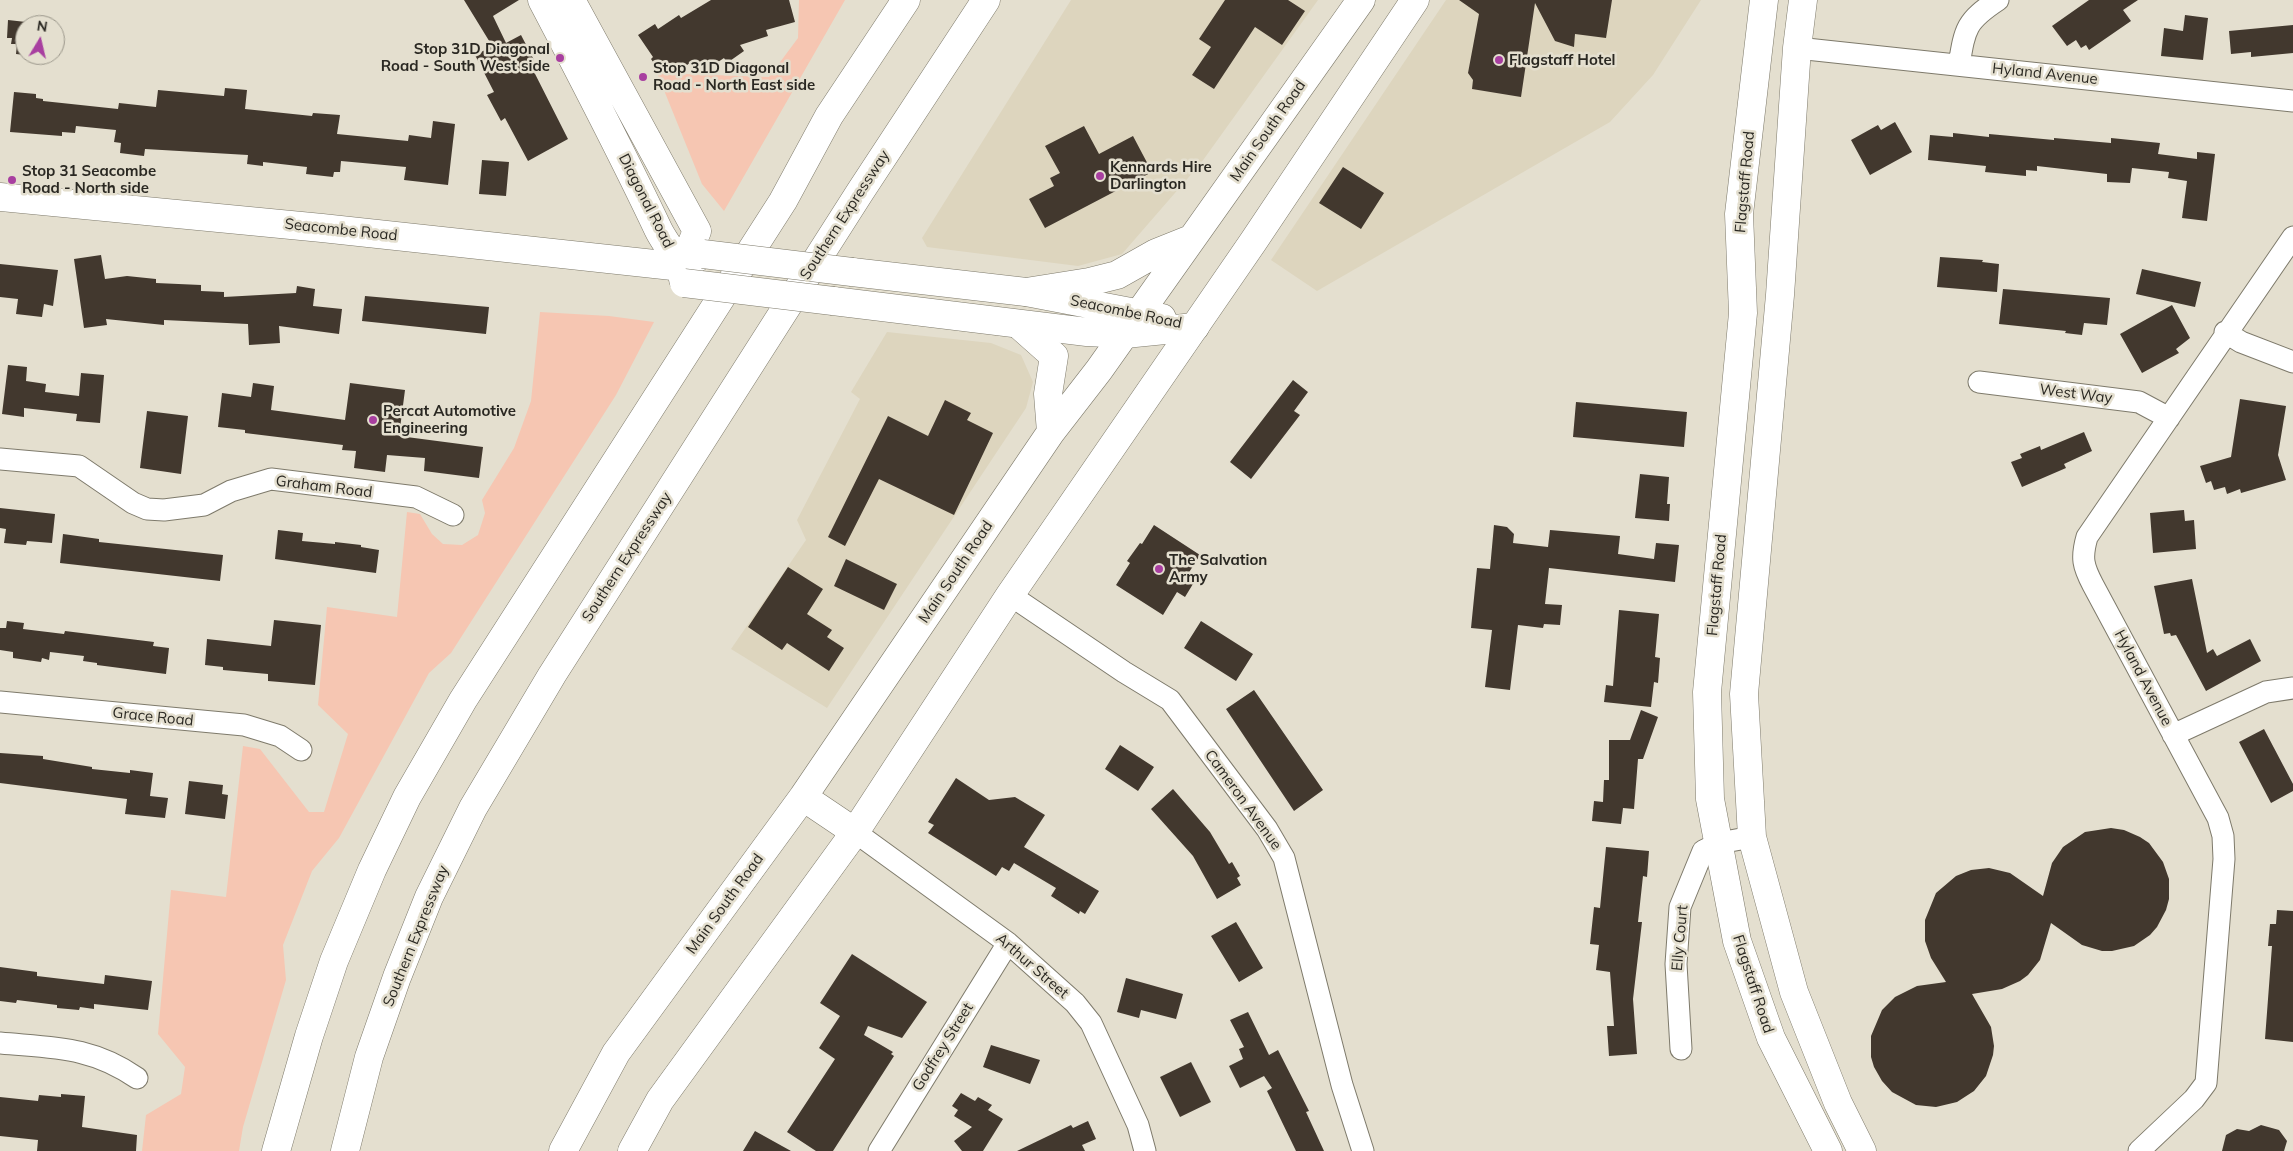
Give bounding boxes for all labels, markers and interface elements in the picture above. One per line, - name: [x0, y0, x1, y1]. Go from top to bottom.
- north arrow: [15, 15, 65, 65]
- text: N: [36, 16, 49, 36]
- place label: Stop 31D Diagonal Road - South West side: [381, 40, 550, 75]
- place label: Flagstaff Hotel: [1509, 51, 1616, 69]
- marker: Stop 31D Diagonal Road - South West side: [554, 52, 566, 64]
- marker: Flagstaff Hotel: [1493, 54, 1505, 66]
- place label: Stop 31D Diagonal Road - North East side: [653, 59, 815, 94]
- street label: Hyland Avenue: [1991, 60, 2099, 88]
- marker: Stop 31D Diagonal Road - North East side: [637, 71, 649, 83]
- street label: Main South Road: [1226, 77, 1310, 185]
- street label: Flagstaff Road: [1732, 130, 1758, 234]
- street label: Southern Expressway: [796, 147, 894, 283]
- street label: Diagonal Road: [615, 151, 677, 251]
- place label: Kennards Hire Darlington: [1110, 158, 1212, 193]
- place label: Stop 31 Seacombe Road - North side: [22, 162, 156, 197]
- marker: Kennards Hire Darlington: [1094, 170, 1106, 182]
- marker: Stop 31 Seacombe Road - North side: [6, 174, 18, 186]
- street label: Seacombe Road: [284, 215, 398, 245]
- street label: Seacombe Road: [1069, 291, 1183, 333]
- street label: West Way: [2039, 381, 2113, 407]
- place label: Percat Automotive Engineering: [383, 402, 516, 437]
- marker: Percat Automotive Engineering: [367, 414, 379, 426]
- street label: Graham Road: [275, 472, 373, 502]
- street label: Southern Expressway: [578, 489, 676, 625]
- street label: Main South Road: [915, 517, 997, 627]
- street label: Flagstaff Road: [1704, 533, 1730, 637]
- place label: The Salvation Army: [1169, 551, 1267, 586]
- marker: The Salvation Army: [1153, 563, 1165, 575]
- street label: Hyland Avenue: [2110, 627, 2176, 729]
- street label: Grace Road: [112, 704, 194, 730]
- street label: Cameron Avenue: [1201, 746, 1285, 854]
- street label: Main South Road: [683, 850, 767, 958]
- street label: Southern Expressway: [379, 863, 453, 1009]
- street label: Elly Court: [1668, 904, 1692, 972]
- street label: Arthur Street: [992, 930, 1072, 1002]
- street label: Flagstaff Road: [1729, 933, 1777, 1035]
- street label: Godfrey Street: [909, 1000, 977, 1094]

